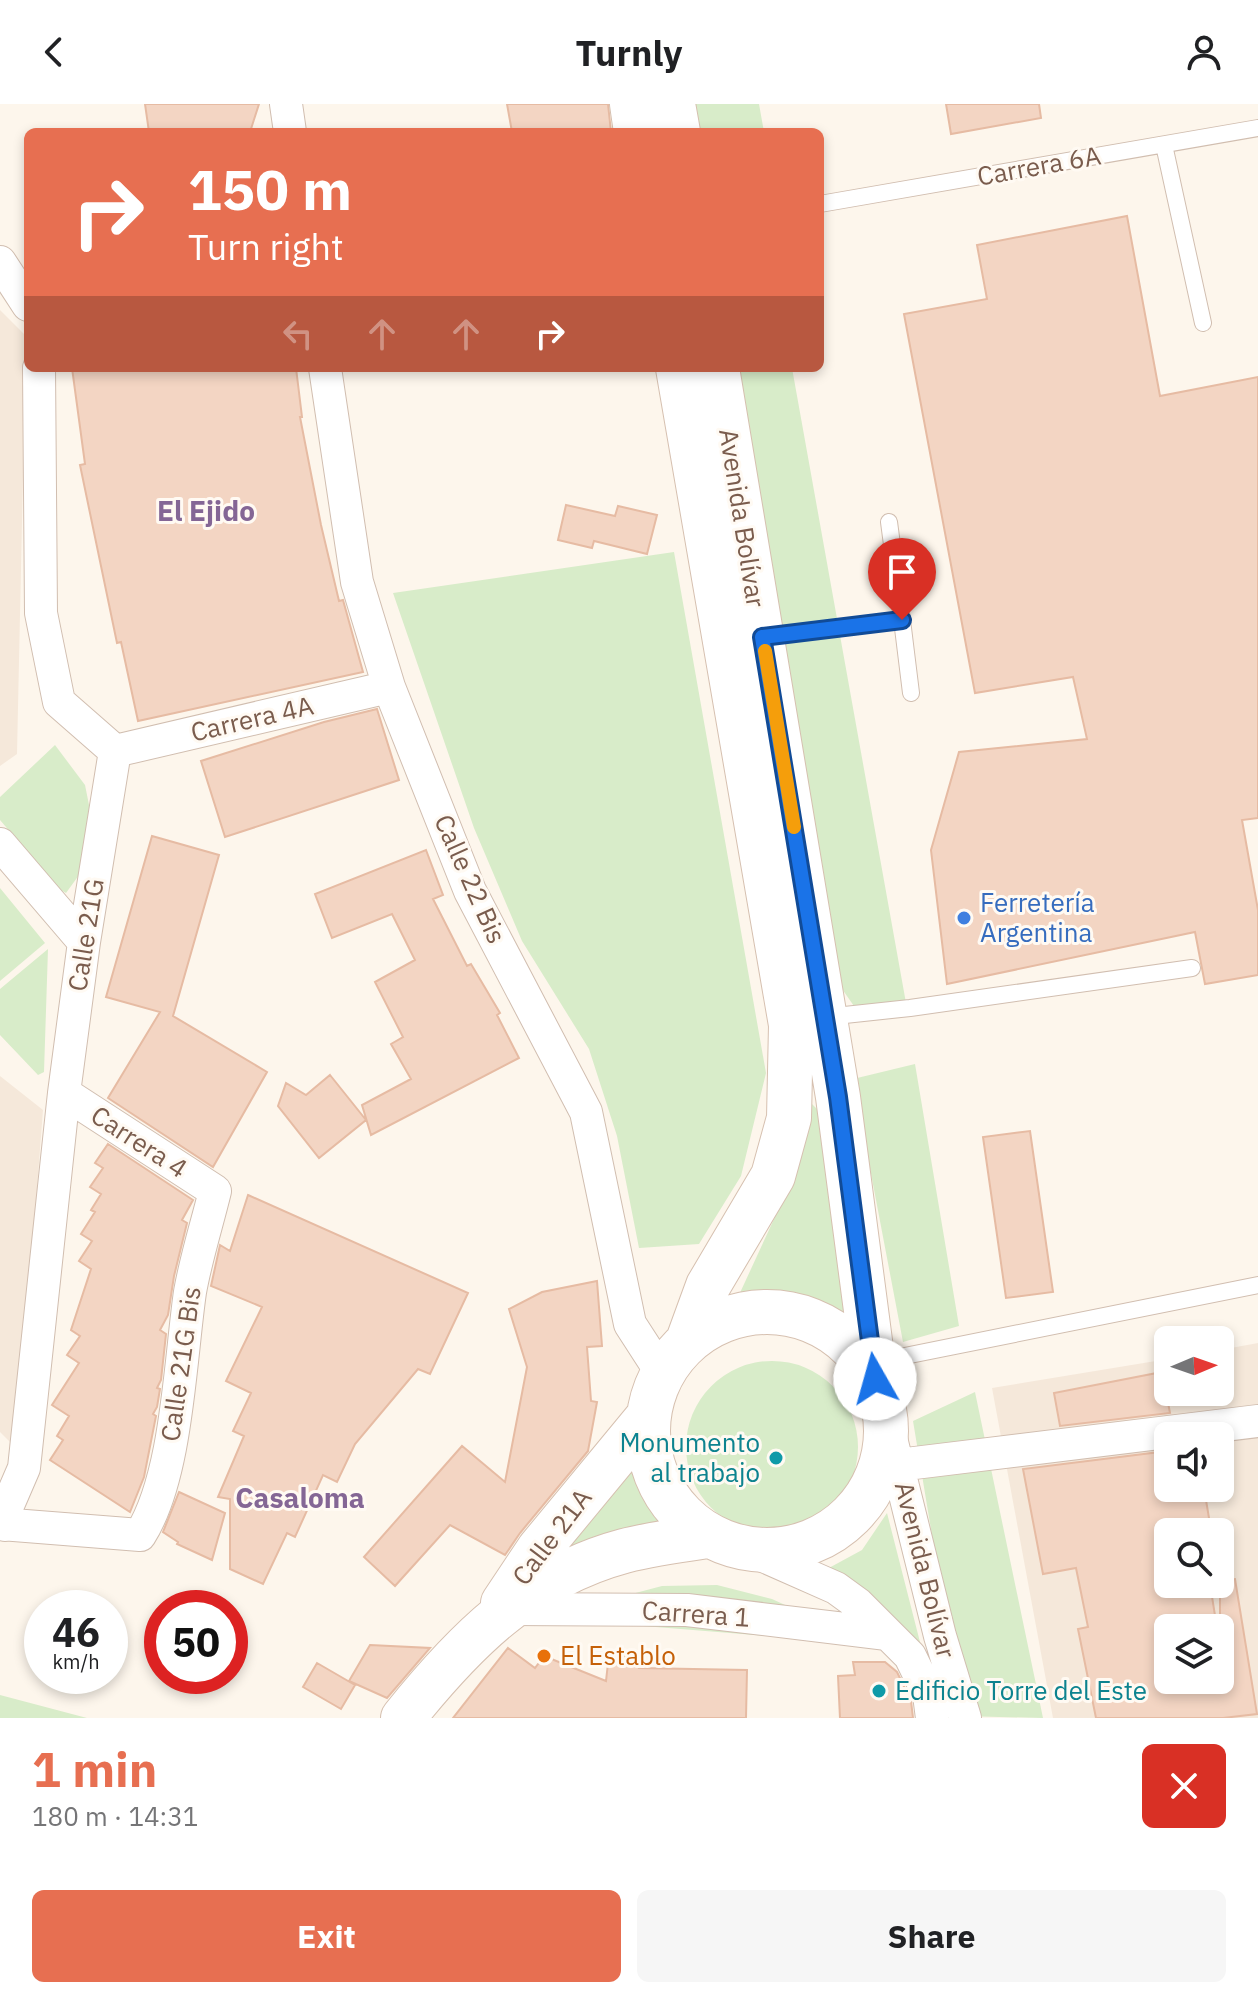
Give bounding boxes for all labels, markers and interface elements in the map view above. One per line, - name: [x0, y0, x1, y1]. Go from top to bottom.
- text: Turnly: [576, 29, 682, 76]
- icon: back: [32, 30, 76, 74]
- icon: person: [1182, 30, 1226, 74]
- street label: Carrera 6A: [974, 137, 1104, 193]
- text: 150 m: [188, 153, 352, 225]
- icon: right: [56, 160, 160, 264]
- text: Turn right: [188, 223, 344, 270]
- icon: left: [276, 312, 320, 356]
- icon: ahead: [360, 312, 404, 356]
- icon: ahead: [444, 312, 488, 356]
- icon: right: [528, 312, 572, 356]
- street label: Avenida Bolívar: [712, 426, 774, 610]
- district label: El Ejido: [157, 492, 255, 529]
- pin: [868, 538, 936, 620]
- icon: arrive: [880, 550, 924, 594]
- street label: Carrera 4A: [187, 687, 317, 749]
- street label: Calle 22 Bis: [427, 809, 514, 949]
- street label: Calle 21G: [59, 876, 111, 994]
- place label: Ferretería Argentina: [980, 885, 1095, 949]
- marker: Ferretería Argentina: [955, 909, 973, 927]
- street label: Carrera 4: [85, 1097, 194, 1185]
- street label: Calle 21G Bis: [152, 1284, 208, 1443]
- north arrow: [1154, 1326, 1234, 1406]
- map controls: [1154, 1326, 1234, 1694]
- position arrow: [833, 1337, 917, 1421]
- button: sound: [1154, 1422, 1234, 1502]
- place label: Monumento al trabajo: [619, 1425, 760, 1489]
- marker: Monumento al trabajo: [767, 1449, 785, 1467]
- street label: Avenida Bolívar: [888, 1478, 964, 1662]
- district label: Casaloma: [235, 1479, 365, 1516]
- street label: Calle 21A: [504, 1481, 599, 1591]
- button: search: [1154, 1518, 1234, 1598]
- speed limit sign: 50: [144, 1590, 248, 1694]
- street label: Carrera 1: [641, 1592, 751, 1634]
- text: 46: [52, 1606, 100, 1658]
- button: layers: [1154, 1614, 1234, 1694]
- place label: El Establo: [560, 1638, 676, 1672]
- marker: El Establo: [535, 1647, 553, 1665]
- text: km/h: [52, 1648, 100, 1675]
- place label: Edificio Torre del Este: [895, 1673, 1147, 1707]
- marker: Edificio Torre del Este: [870, 1682, 888, 1700]
- text: 1 min: [32, 1738, 157, 1800]
- button: close: [1142, 1744, 1226, 1828]
- text: 180 m · 14:31: [32, 1799, 198, 1833]
- button: Exit: [32, 1890, 621, 1982]
- button: Share: [637, 1890, 1226, 1982]

